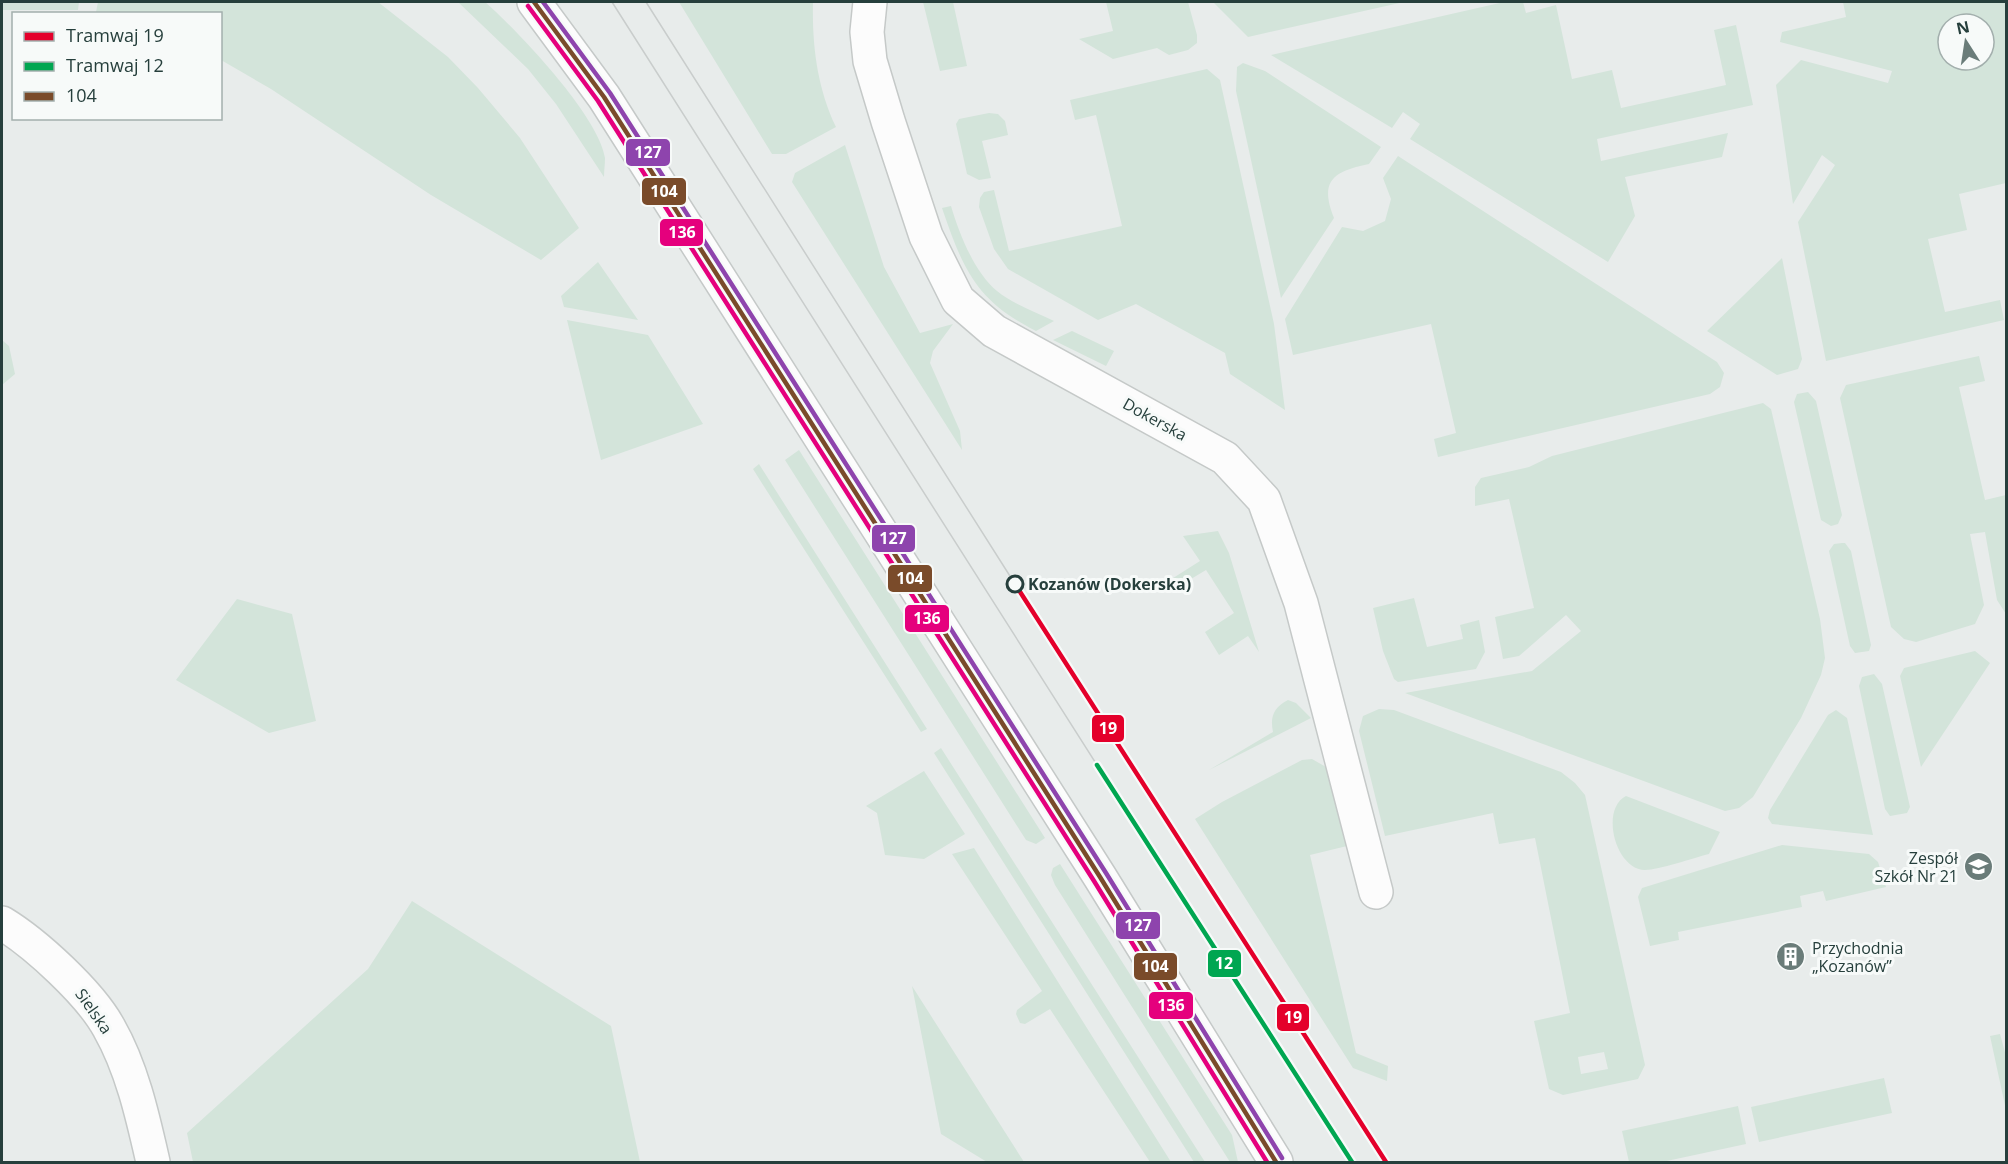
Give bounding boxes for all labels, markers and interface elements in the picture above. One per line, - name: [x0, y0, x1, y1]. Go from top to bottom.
- legend: [12, 12, 222, 120]
- north arrow: [1936, 12, 1996, 72]
- text: N: [1954, 15, 1972, 39]
- text: Tramwaj 19: [66, 23, 164, 47]
- text: Tramwaj 12: [66, 53, 164, 77]
- text: 104: [66, 83, 97, 107]
- line badge: 127: [625, 138, 671, 167]
- text: 127: [634, 141, 662, 163]
- line badge: 104: [641, 177, 687, 206]
- text: 104: [650, 180, 678, 202]
- line badge: 136: [659, 218, 704, 247]
- text: 136: [668, 221, 696, 243]
- street label: Dokerska: [1119, 392, 1191, 446]
- line badge: 127: [871, 524, 916, 553]
- text: 127: [879, 527, 907, 549]
- line badge: 104: [887, 564, 933, 593]
- text: 104: [896, 567, 924, 589]
- place label: Kozanów (Dokerska): [1028, 573, 1191, 595]
- marker: Kozanów (Dokerska): [1006, 575, 1024, 593]
- line badge: 136: [904, 604, 950, 633]
- text: 136: [913, 607, 941, 629]
- line badge: 19: [1091, 714, 1125, 743]
- text: 19: [1099, 717, 1117, 739]
- place label: Zespół Szkół Nr 21: [1874, 847, 1959, 887]
- school or university icon: Zespół Szkół Nr 21: [1963, 851, 1995, 883]
- line badge: 127: [1115, 911, 1161, 940]
- text: 127: [1124, 914, 1152, 936]
- place label: Przychodnia „Kozanów”: [1812, 937, 1903, 977]
- building icon: Przychodnia „Kozanów”: [1775, 941, 1807, 973]
- line badge: 12: [1207, 949, 1242, 978]
- line badge: 104: [1133, 952, 1178, 981]
- text: 12: [1215, 952, 1233, 974]
- text: 104: [1141, 955, 1169, 977]
- street label: Sielska: [70, 984, 118, 1038]
- line badge: 136: [1148, 991, 1194, 1020]
- text: 136: [1157, 994, 1185, 1016]
- line badge: 19: [1276, 1003, 1310, 1032]
- text: 19: [1284, 1006, 1302, 1028]

